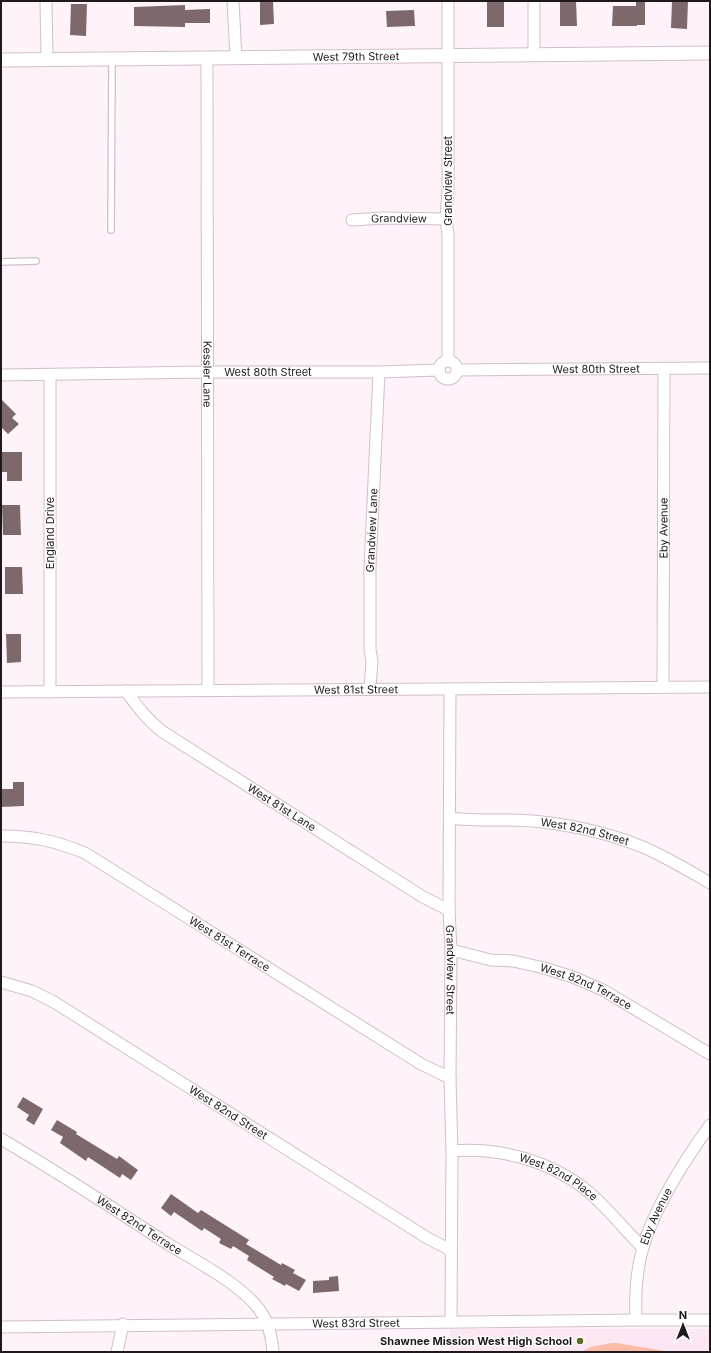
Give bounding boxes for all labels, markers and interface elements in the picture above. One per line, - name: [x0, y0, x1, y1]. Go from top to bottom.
- street label: West 79th Street: [313, 49, 400, 64]
- street label: Grandview Street: [441, 136, 455, 226]
- street label: Grandview: [371, 211, 427, 226]
- street label: Kessler Lane: [200, 341, 215, 407]
- street label: West 80th Street: [552, 362, 640, 376]
- street label: West 80th Street: [224, 365, 312, 379]
- street label: Grandview Lane: [363, 488, 381, 572]
- street label: England Drive: [43, 497, 57, 569]
- street label: Eby Avenue: [656, 497, 671, 559]
- street label: West 81st Street: [314, 682, 398, 697]
- street label: West 81st Lane: [245, 780, 319, 834]
- street label: West 82nd Street: [540, 815, 631, 848]
- street label: West 81st Terrace: [186, 913, 273, 974]
- street label: Grandview Street: [443, 925, 458, 1015]
- street label: West 82nd Terrace: [538, 960, 634, 1013]
- street label: West 82nd Street: [186, 1082, 270, 1142]
- street label: West 82nd Place: [518, 1150, 601, 1204]
- street label: Eby Avenue: [637, 1185, 675, 1247]
- street label: West 82nd Terrace: [94, 1192, 185, 1258]
- north arrow: [663, 1305, 703, 1345]
- text: N: [679, 1308, 687, 1322]
- street label: West 83rd Street: [312, 1316, 400, 1331]
- place label: Shawnee Mission West High School: [380, 1334, 572, 1348]
- marker: Shawnee Mission West High School: [575, 1336, 585, 1346]

